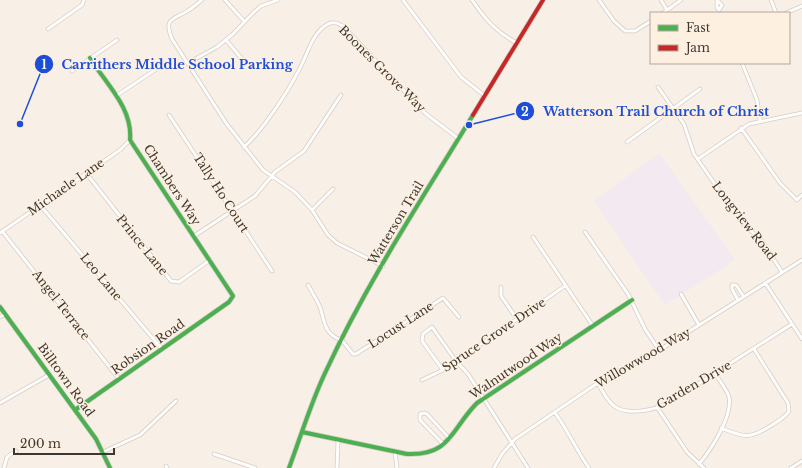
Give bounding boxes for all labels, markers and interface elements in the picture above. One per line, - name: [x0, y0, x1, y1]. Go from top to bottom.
- legend: [650, 12, 790, 64]
- text: Fast: [686, 20, 711, 35]
- street label: Boones Grove Way: [336, 22, 429, 115]
- text: Jam: [684, 40, 710, 55]
- callout: Carrithers Middle School Parking: [34, 52, 301, 77]
- text: Carrithers Middle School Parking: [61, 56, 294, 73]
- text: 1: [41, 57, 47, 72]
- callout: Watterson Trail Church of Christ: [515, 99, 777, 124]
- text: Watterson Trail Church of Christ: [542, 103, 769, 120]
- text: 2: [521, 104, 529, 119]
- street label: Chambers Way: [141, 141, 204, 228]
- street label: Tally Ho Court: [190, 150, 253, 236]
- street label: Michaele Lane: [24, 155, 107, 219]
- street label: Watterson Trail: [364, 178, 427, 268]
- street label: Longview Road: [709, 178, 780, 263]
- street label: Prince Lane: [113, 211, 171, 278]
- street label: Leo Lane: [77, 250, 126, 304]
- street label: Angel Terrace: [29, 266, 94, 343]
- street label: Spruce Grove Drive: [439, 294, 548, 375]
- street label: Locust Lane: [365, 298, 436, 351]
- street label: Robsion Road: [108, 316, 187, 377]
- street label: Willowwood Way: [592, 324, 693, 391]
- street label: Walnutwood Way: [466, 329, 565, 403]
- street label: Billtown Road: [35, 340, 98, 419]
- street label: Garden Drive: [654, 357, 734, 412]
- scale bar: [14, 430, 114, 456]
- text: 200 m: [20, 436, 61, 451]

